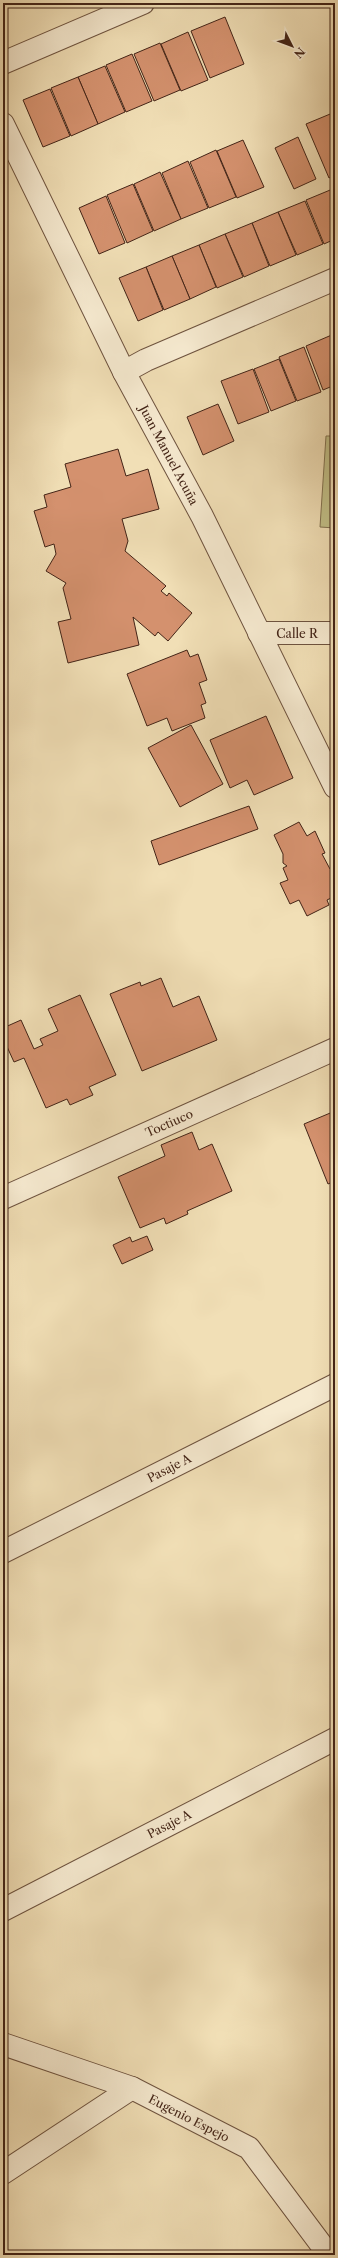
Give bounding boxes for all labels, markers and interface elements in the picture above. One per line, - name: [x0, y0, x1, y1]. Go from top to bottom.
- north arrow: [272, 26, 312, 66]
- text: N: [291, 44, 308, 61]
- street label: Juan Manuel Acuña: [135, 401, 202, 508]
- street label: Calle R: [276, 626, 319, 641]
- street label: Toctiuco: [143, 1106, 195, 1140]
- street label: Pasaje A: [144, 1450, 194, 1485]
- street label: Pasaje A: [144, 1806, 194, 1841]
- street label: Eugenio Espejo: [146, 2091, 232, 2145]

